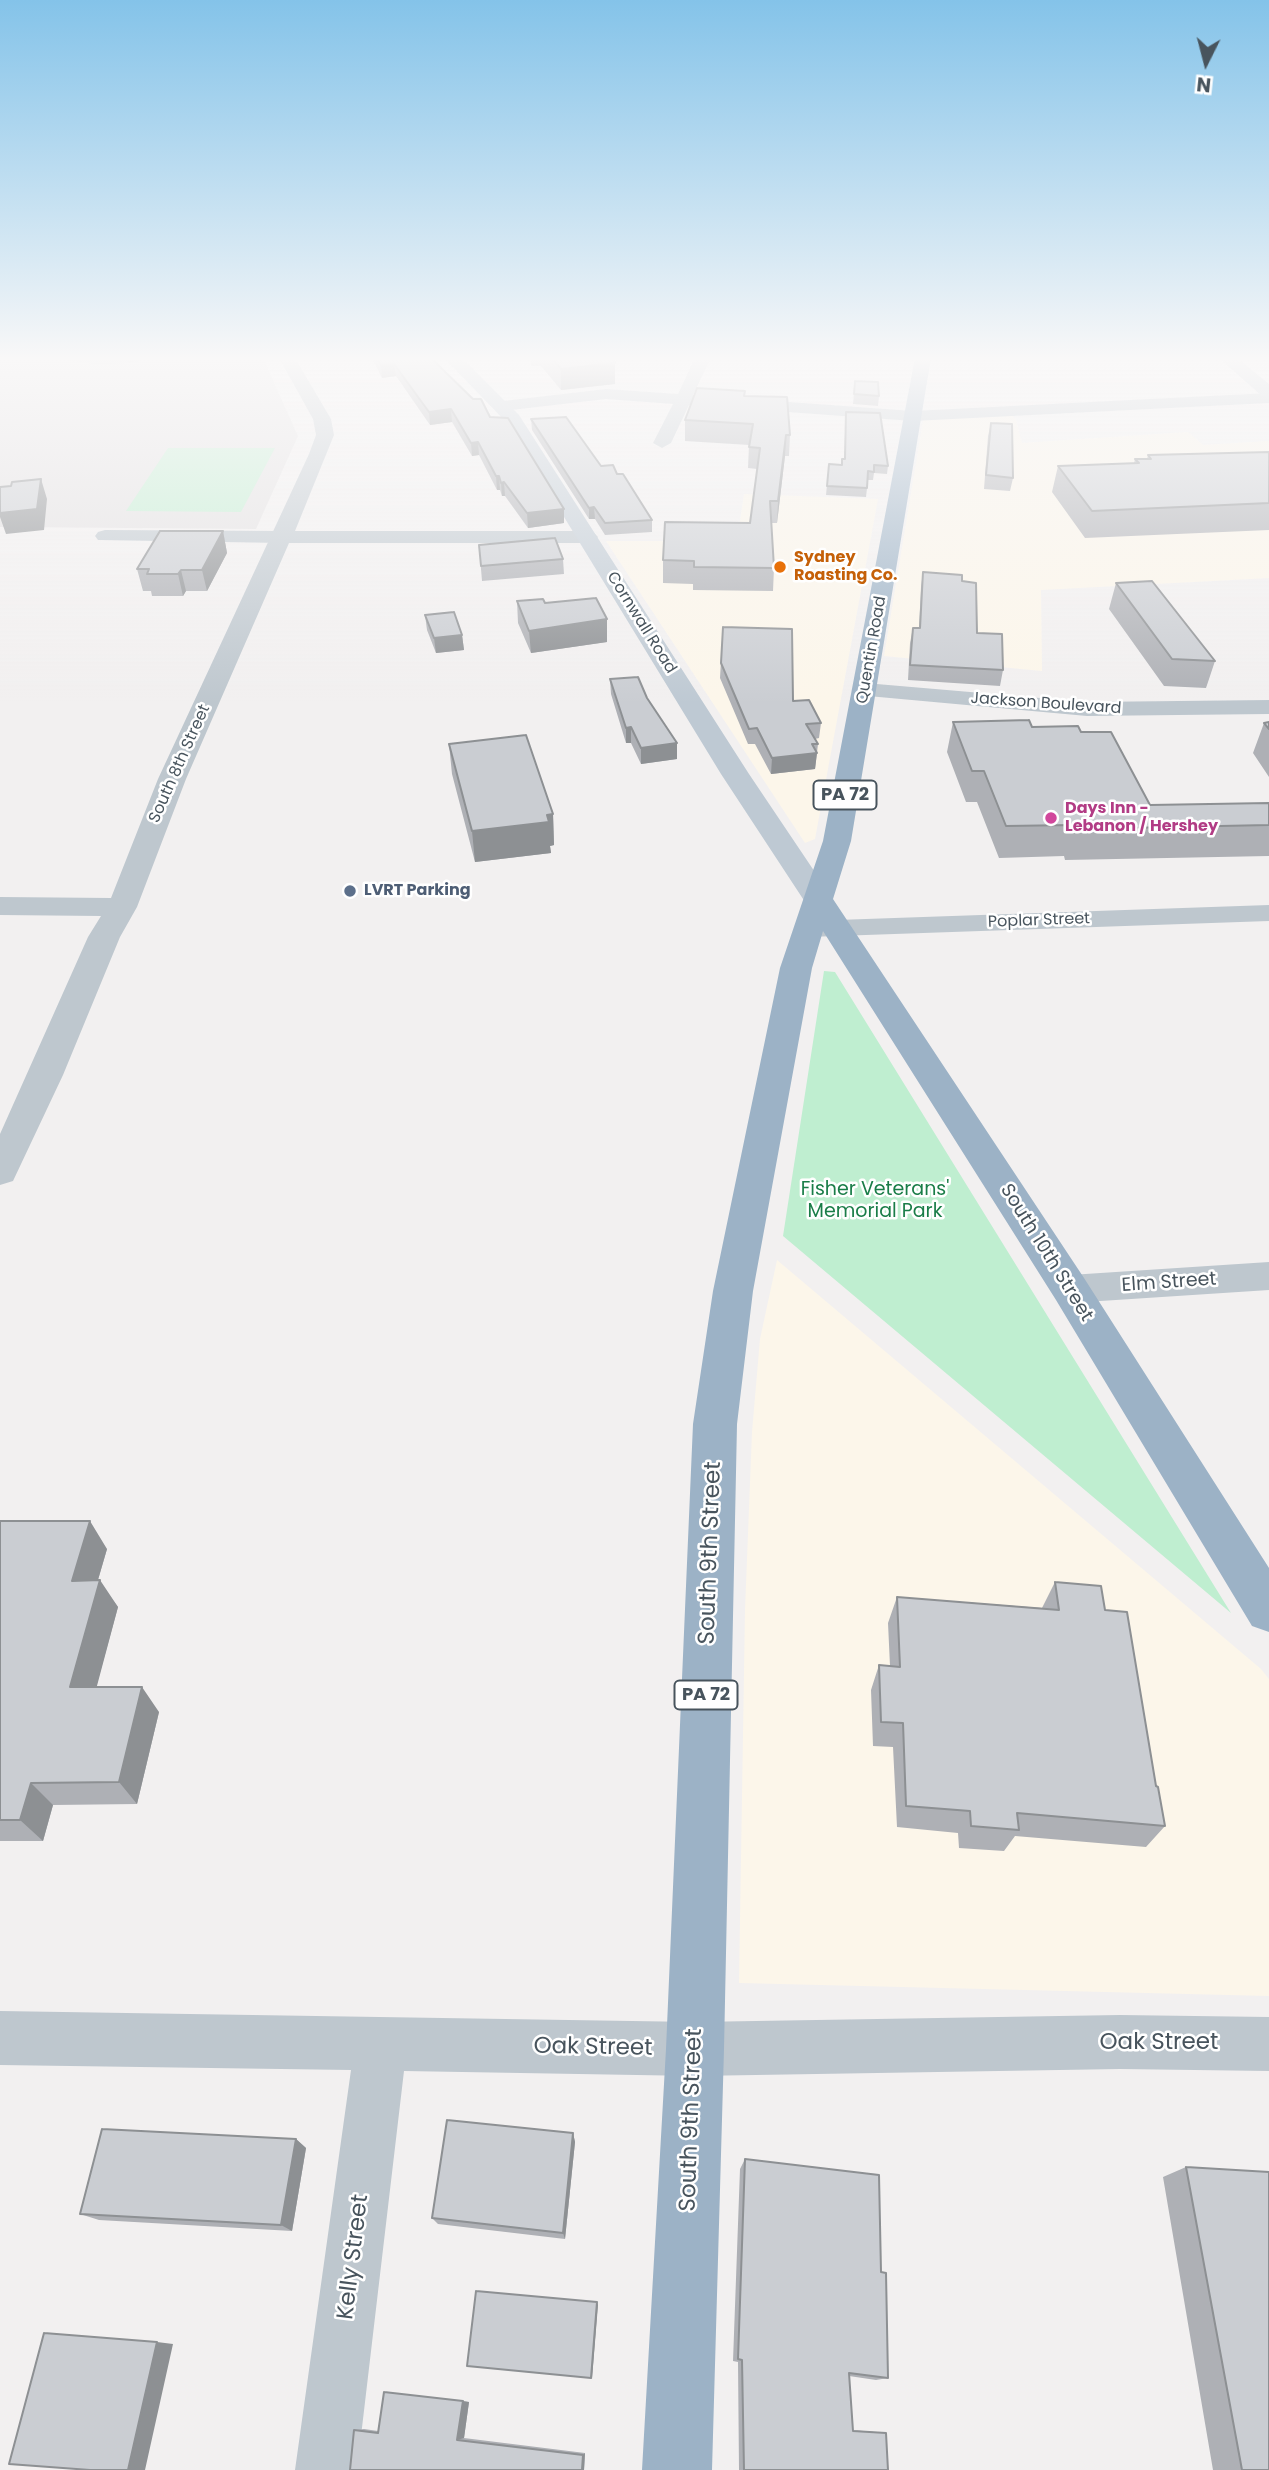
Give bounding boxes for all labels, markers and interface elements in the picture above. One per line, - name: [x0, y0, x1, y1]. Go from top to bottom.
- north arrow: [1171, 28, 1241, 98]
- text: N: [1195, 70, 1212, 99]
- place label: Sydney Roasting Co.: [794, 548, 898, 586]
- marker: Sydney Roasting Co.: [772, 559, 788, 575]
- street label: Cornwall Road: [602, 569, 680, 677]
- street label: Quentin Road: [853, 595, 891, 705]
- street label: Jackson Boulevard: [970, 689, 1122, 719]
- street label: South 8th Street: [145, 702, 215, 826]
- road number: PA 72: [814, 780, 876, 810]
- place label: Days Inn - Lebanon / Hershey: [1065, 799, 1218, 837]
- marker: Days Inn - Lebanon / Hershey: [1043, 810, 1059, 826]
- place label: LVRT Parking: [364, 881, 471, 901]
- marker: LVRT Parking: [342, 883, 358, 899]
- street label: Poplar Street: [988, 910, 1090, 932]
- park label: Fisher Veterans' Memorial Park: [801, 1179, 949, 1223]
- street label: South 10th Street: [995, 1180, 1097, 1326]
- street label: Elm Street: [1121, 1268, 1217, 1298]
- street label: South 9th Street: [694, 1461, 728, 1645]
- road number: PA 72: [674, 1680, 738, 1710]
- street label: South 9th Street: [675, 2028, 709, 2212]
- street label: Oak Street: [1100, 2029, 1218, 2057]
- street label: Oak Street: [533, 2033, 653, 2063]
- street label: Kelly Street: [333, 2193, 375, 2321]

